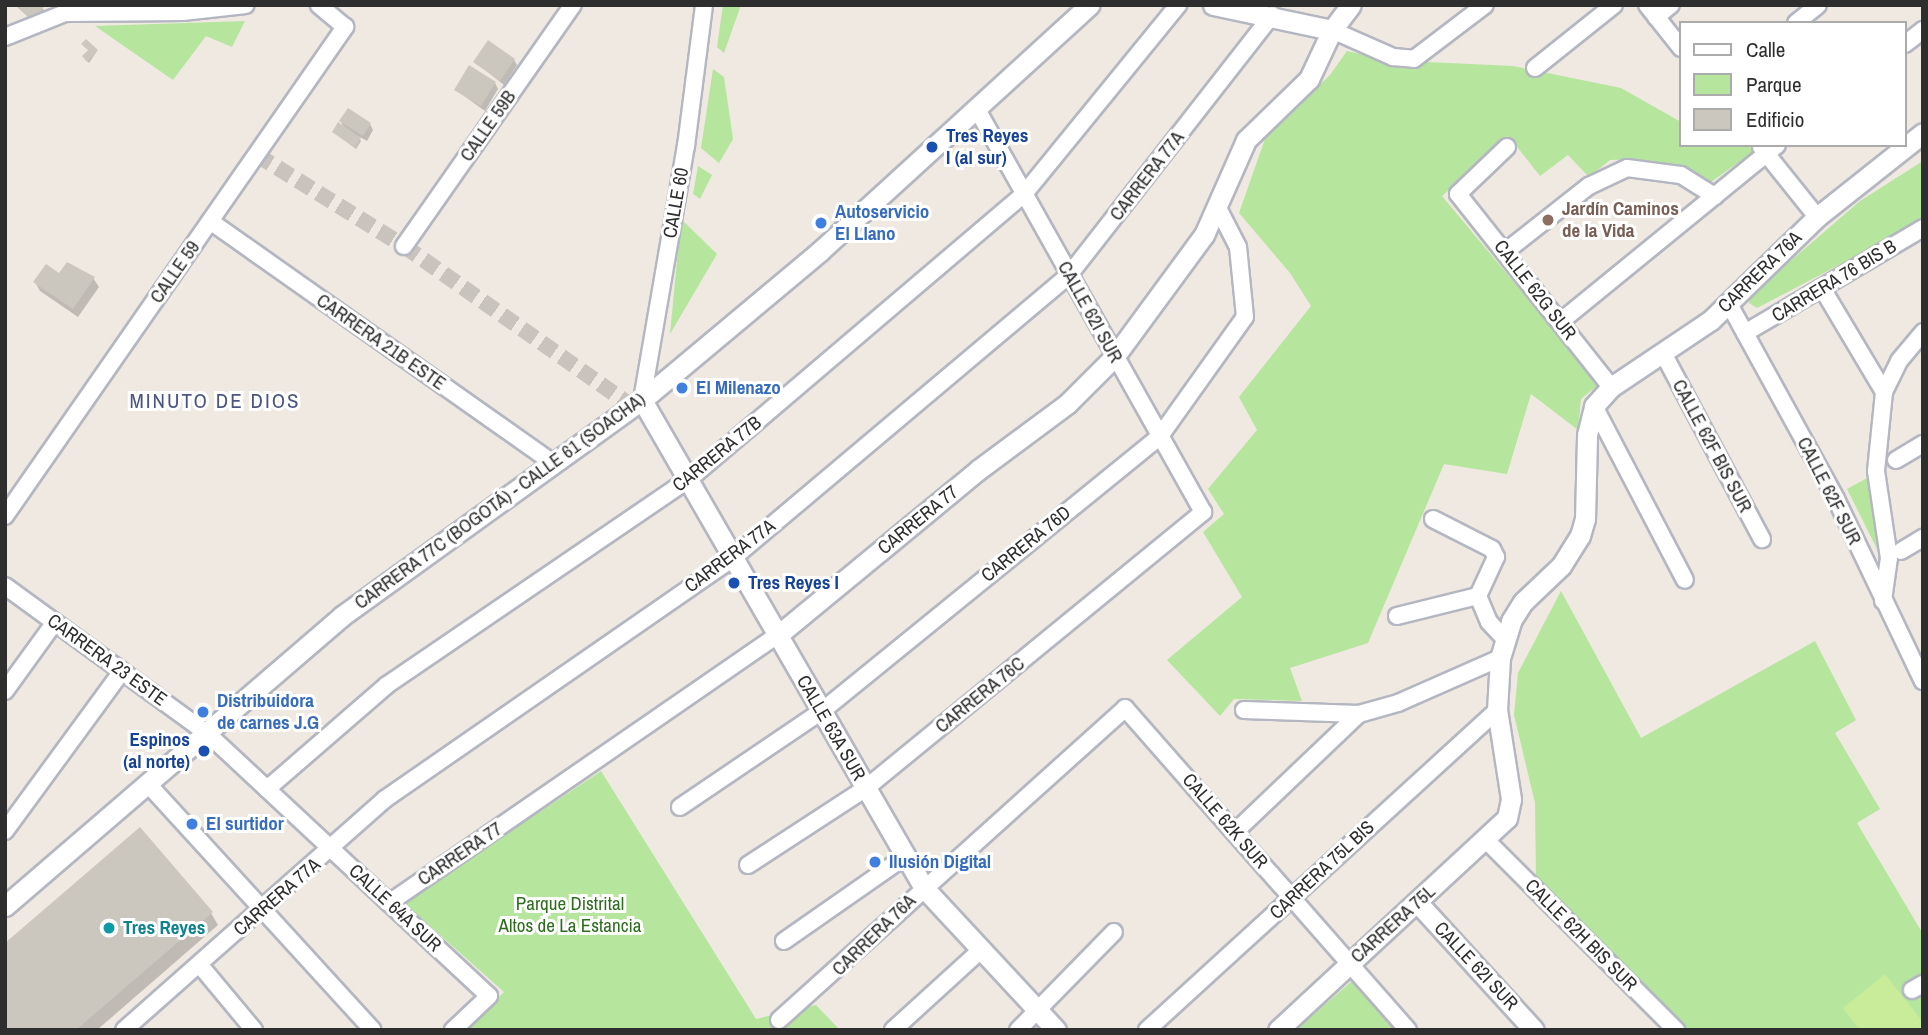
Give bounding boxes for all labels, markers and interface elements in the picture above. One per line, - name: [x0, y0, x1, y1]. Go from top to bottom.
- legend: [1680, 21, 1907, 147]
- text: Calle: [1746, 35, 1785, 64]
- text: Parque: [1746, 70, 1802, 99]
- street label: CALLE 59B: [455, 86, 521, 166]
- text: Edificio: [1746, 105, 1804, 134]
- place label: Tres Reyes I (al sur): [946, 125, 1028, 169]
- street label: CARRERA 77A: [1105, 126, 1189, 226]
- marker: Tres Reyes I (al sur): [924, 139, 940, 155]
- street label: CALLE 60: [659, 166, 693, 240]
- place label: Jardín Caminos de la Vida: [1562, 198, 1679, 242]
- place label: Autoservicio El Llano: [835, 201, 929, 245]
- marker: Jardín Caminos de la Vida: [1540, 212, 1556, 228]
- marker: Autoservicio El Llano: [813, 215, 829, 231]
- street label: CARRERA 76A: [1713, 226, 1807, 318]
- street label: CARRERA 76 BIS B: [1767, 235, 1901, 327]
- street label: CALLE 59: [145, 236, 205, 308]
- street label: CALLE 62G SUR: [1489, 236, 1581, 344]
- street label: CALLE 62I SUR: [1053, 257, 1127, 367]
- street label: CARRERA 21B ESTE: [312, 289, 450, 395]
- street label: CALLE 62F BIS SUR: [1667, 376, 1757, 516]
- place label: El Milenazo: [696, 377, 781, 399]
- marker: El Milenazo: [674, 380, 690, 396]
- district label: MINUTO DE DIOS: [131, 388, 299, 414]
- street label: CARRERA 77C (BOGOTÁ) - CALLE 61 (SOACHA): [350, 388, 650, 614]
- street label: CARRERA 77B: [668, 411, 766, 497]
- street label: CALLE 62F SUR: [1792, 433, 1866, 549]
- street label: CARRERA 77: [873, 480, 963, 560]
- street label: CARRERA 76D: [976, 501, 1076, 587]
- street label: CARRERA 77A: [680, 514, 780, 598]
- place label: Tres Reyes I: [748, 572, 839, 594]
- marker: Tres Reyes I: [726, 575, 742, 591]
- street label: CARRERA 23 ESTE: [43, 609, 171, 711]
- street label: CARRERA 76C: [930, 652, 1030, 738]
- street label: CALLE 63A SUR: [791, 671, 871, 785]
- place label: Distribuidora de carnes J.G: [217, 690, 319, 734]
- marker: Distribuidora de carnes J.G: [195, 704, 211, 720]
- place label: Espinos (al norte): [123, 729, 190, 773]
- marker: Espinos (al norte): [196, 743, 212, 759]
- street label: CALLE 62K SUR: [1177, 769, 1273, 873]
- place label: El surtidor: [206, 813, 284, 835]
- street label: CARRERA 75L BIS: [1265, 815, 1379, 925]
- marker: El surtidor: [184, 816, 200, 832]
- street label: CARRERA 77: [413, 817, 507, 891]
- place label: Ilusión Digital: [889, 851, 991, 873]
- street label: CARRERA 77A: [229, 853, 325, 941]
- marker: Ilusión Digital: [867, 854, 883, 870]
- street label: CALLE 64A SUR: [344, 859, 446, 957]
- street label: CALLE 62H BIS SUR: [1520, 874, 1642, 996]
- street label: CARRERA 75L: [1346, 880, 1440, 968]
- street label: CARRERA 76A: [827, 889, 921, 981]
- park label: Parque Distrital Altos de La Estancia: [499, 893, 641, 937]
- place label: Tres Reyes: [123, 917, 205, 939]
- street label: CALLE 62I SUR: [1429, 917, 1523, 1015]
- marker: Tres Reyes: [101, 920, 117, 936]

